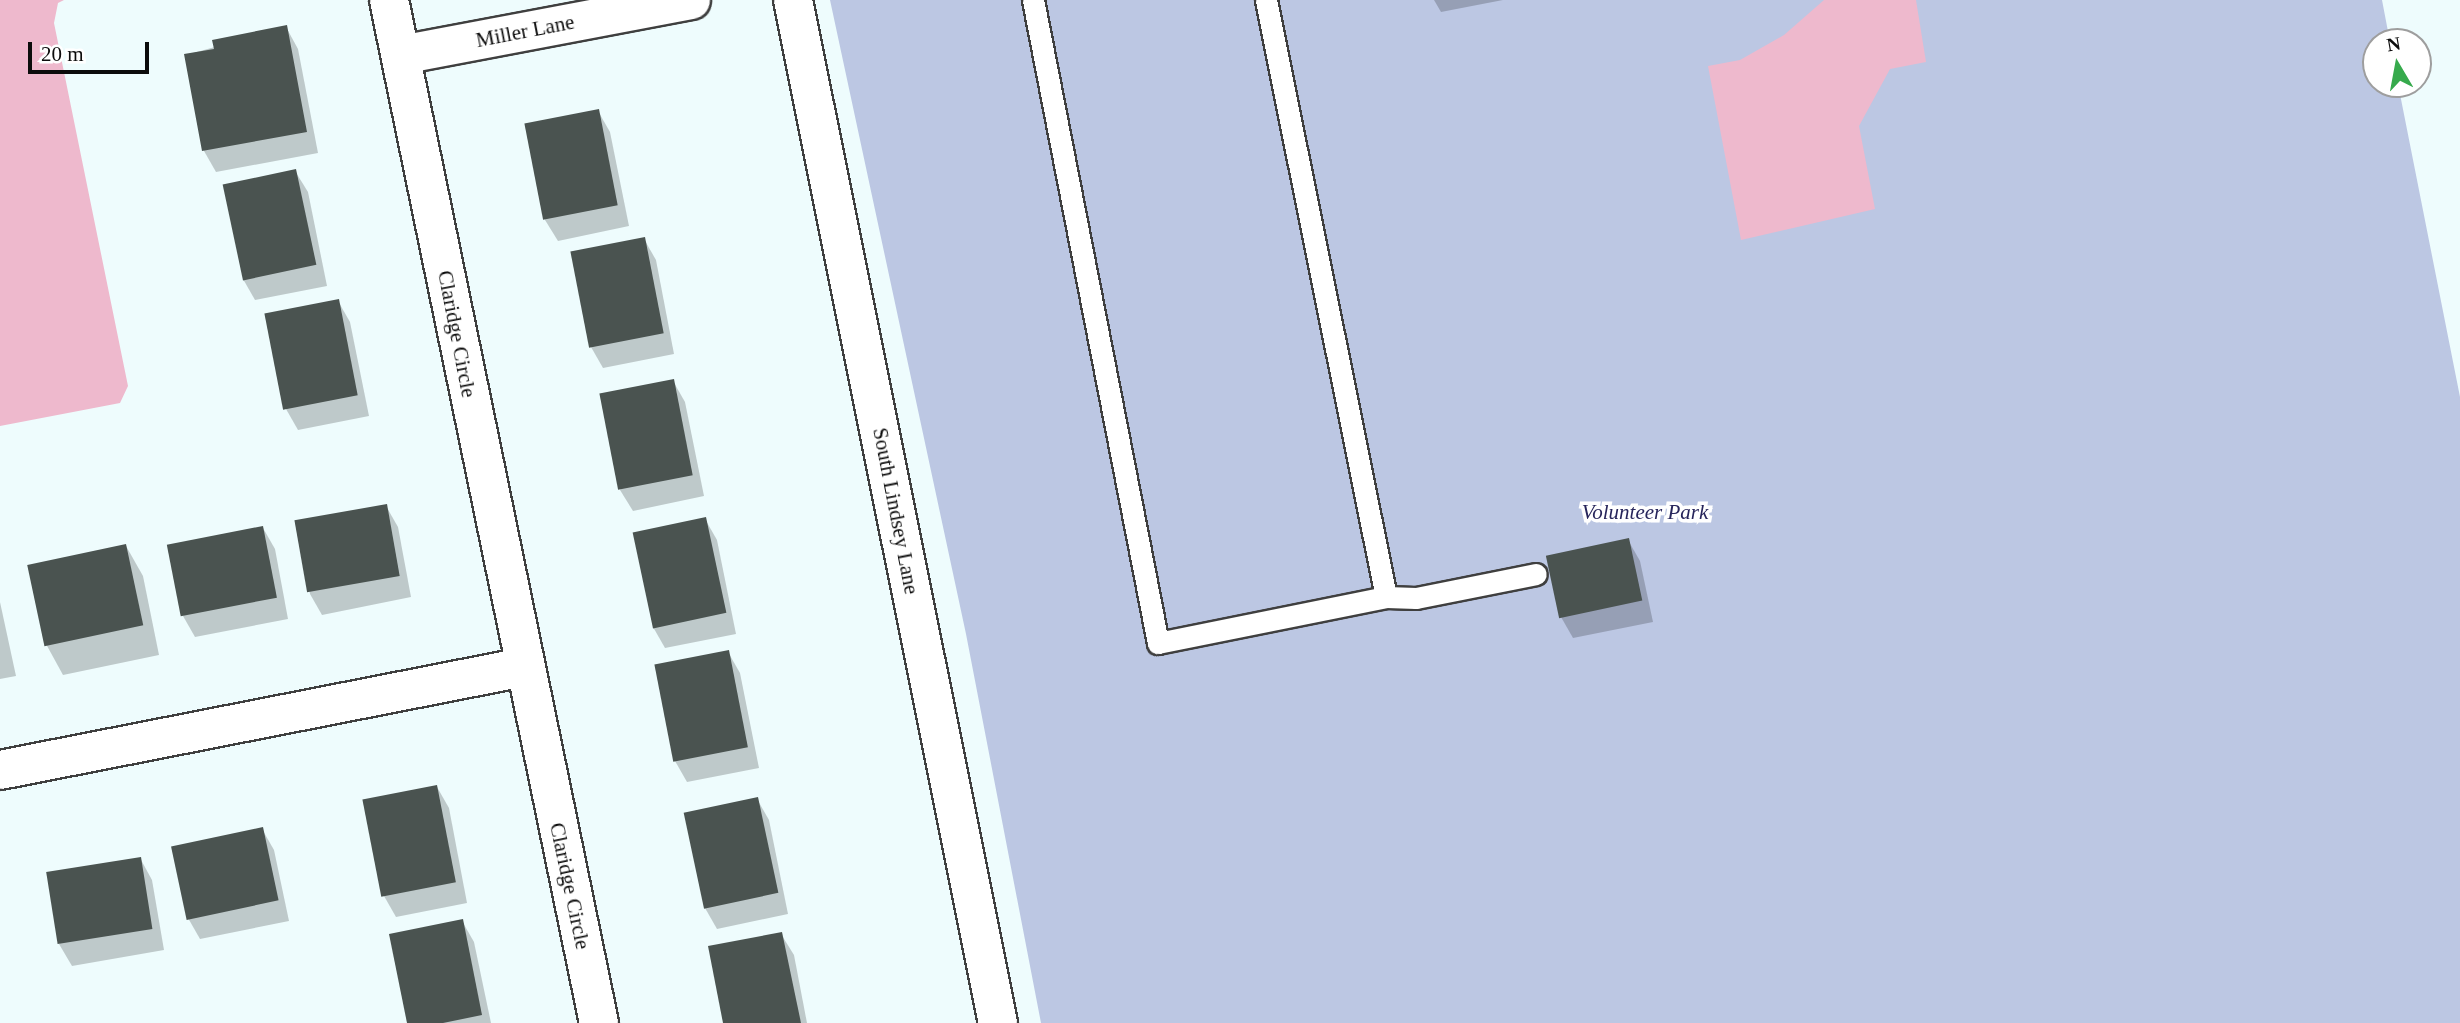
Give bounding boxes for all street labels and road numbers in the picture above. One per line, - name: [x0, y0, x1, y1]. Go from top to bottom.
- street label: Miller Lane: [474, 9, 576, 53]
- street label: Claridge Circle: [432, 268, 482, 400]
- street label: South Lindsey Lane: [867, 426, 925, 596]
- street label: Claridge Circle: [544, 820, 596, 952]

